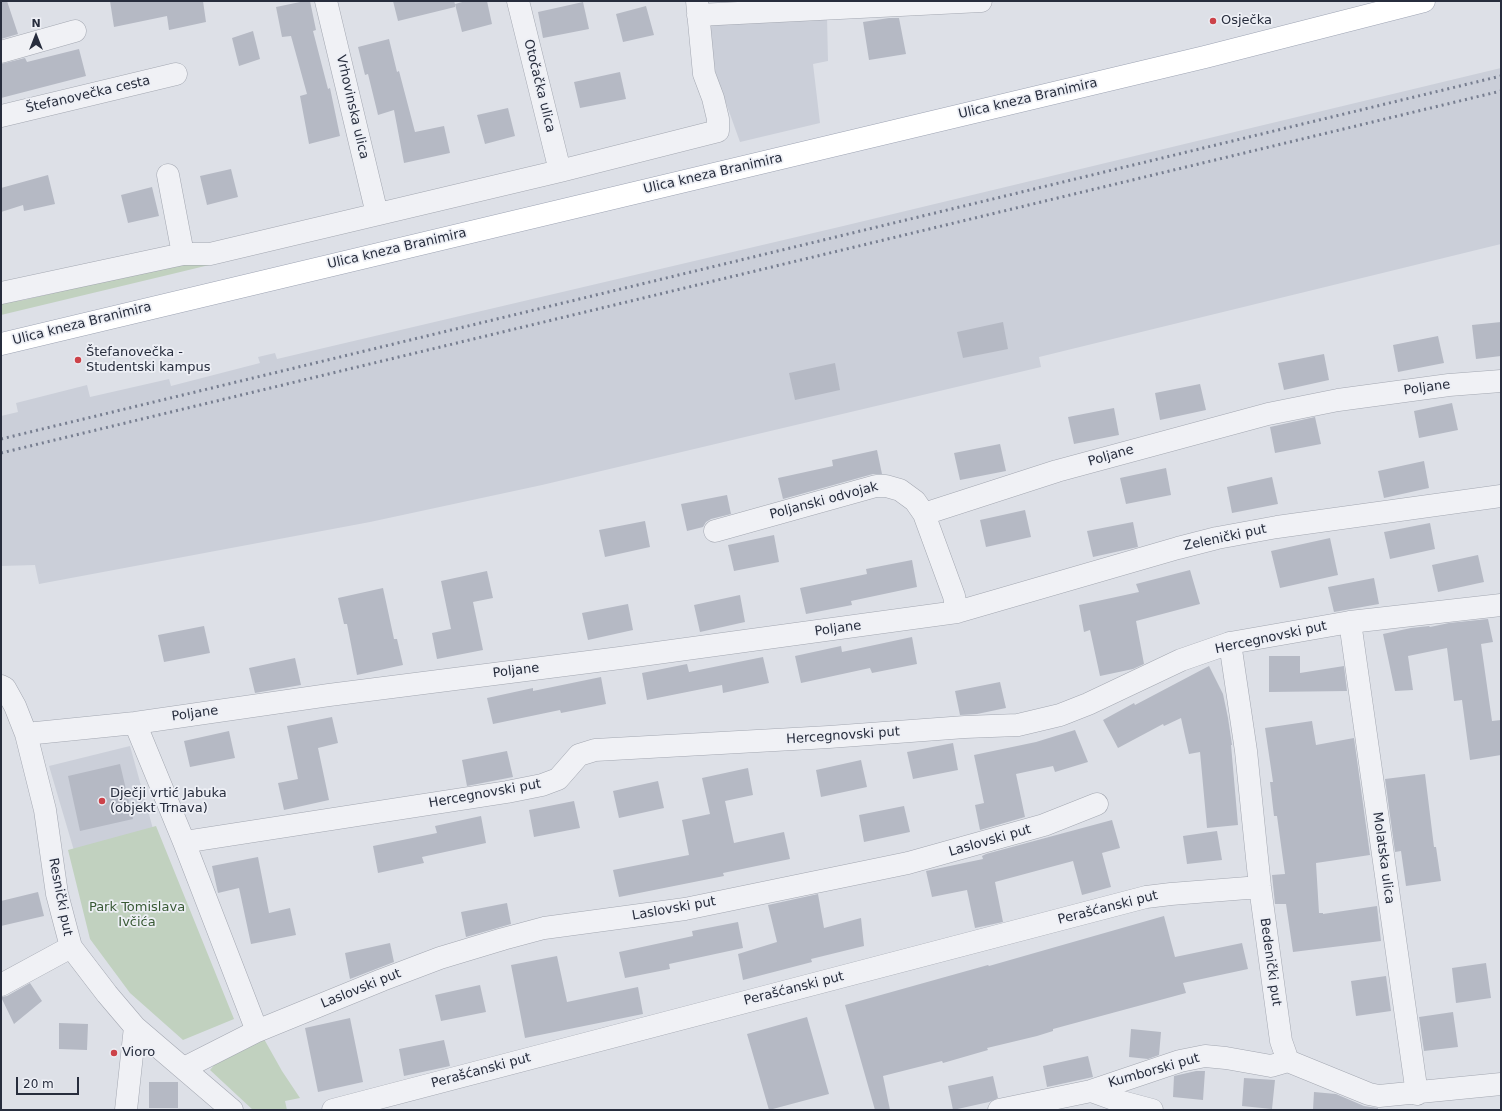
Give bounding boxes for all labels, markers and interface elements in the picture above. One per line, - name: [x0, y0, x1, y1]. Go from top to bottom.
- place label: Osječka: [1221, 13, 1272, 29]
- north arrow: [16, 16, 56, 56]
- marker: Osječka: [1208, 16, 1218, 26]
- text: N: [31, 17, 41, 30]
- street label: Otočačka ulica: [520, 38, 558, 134]
- street label: Vrhovinska ulica: [332, 53, 372, 161]
- street label: Štefanovečka cesta: [24, 73, 152, 117]
- street label: Ulica kneza Branimira: [957, 75, 1099, 123]
- street label: Ulica kneza Branimira: [642, 150, 784, 198]
- street label: Ulica kneza Branimira: [326, 225, 468, 273]
- street label: Ulica kneza Branimira: [11, 299, 153, 349]
- place label: Štefanovečka - Studentski kampus: [86, 345, 210, 376]
- marker: Štefanovečka - Studentski kampus: [73, 355, 83, 365]
- street label: Poljane: [1403, 377, 1451, 399]
- street label: Poljane: [1086, 442, 1136, 470]
- street label: Poljanski odvojak: [768, 479, 880, 523]
- street label: Zelenički put: [1182, 522, 1268, 554]
- street label: Poljane: [814, 618, 862, 640]
- street label: Hercegnovski put: [1214, 619, 1328, 657]
- street label: Poljane: [492, 660, 540, 682]
- street label: Poljane: [171, 703, 219, 725]
- street label: Hercegnovski put: [786, 724, 900, 748]
- street label: Hercegnovski put: [428, 776, 542, 812]
- place label: Dječji vrtić Jabuka (objekt Trnava): [110, 786, 227, 817]
- marker: Dječji vrtić Jabuka (objekt Trnava): [97, 796, 107, 806]
- street label: Molatska ulica: [1369, 811, 1397, 905]
- street label: Laslovski put: [947, 822, 1033, 860]
- street label: Resnički put: [45, 857, 75, 937]
- street label: Perašćanski put: [1056, 888, 1160, 928]
- street label: Laslovski put: [631, 894, 717, 924]
- park label: Park Tomislava Ivčića: [89, 900, 185, 931]
- street label: Bedenički put: [1256, 917, 1284, 1007]
- street label: Laslovski put: [319, 966, 403, 1012]
- street label: Perašćanski put: [742, 969, 846, 1009]
- place label: Vioro: [122, 1045, 155, 1061]
- marker: Vioro: [109, 1048, 119, 1058]
- street label: Perašćanski put: [430, 1050, 532, 1092]
- street label: Kumborski put: [1107, 1051, 1201, 1091]
- scale bar: [18, 1069, 81, 1095]
- text: 20 m: [23, 1077, 54, 1091]

